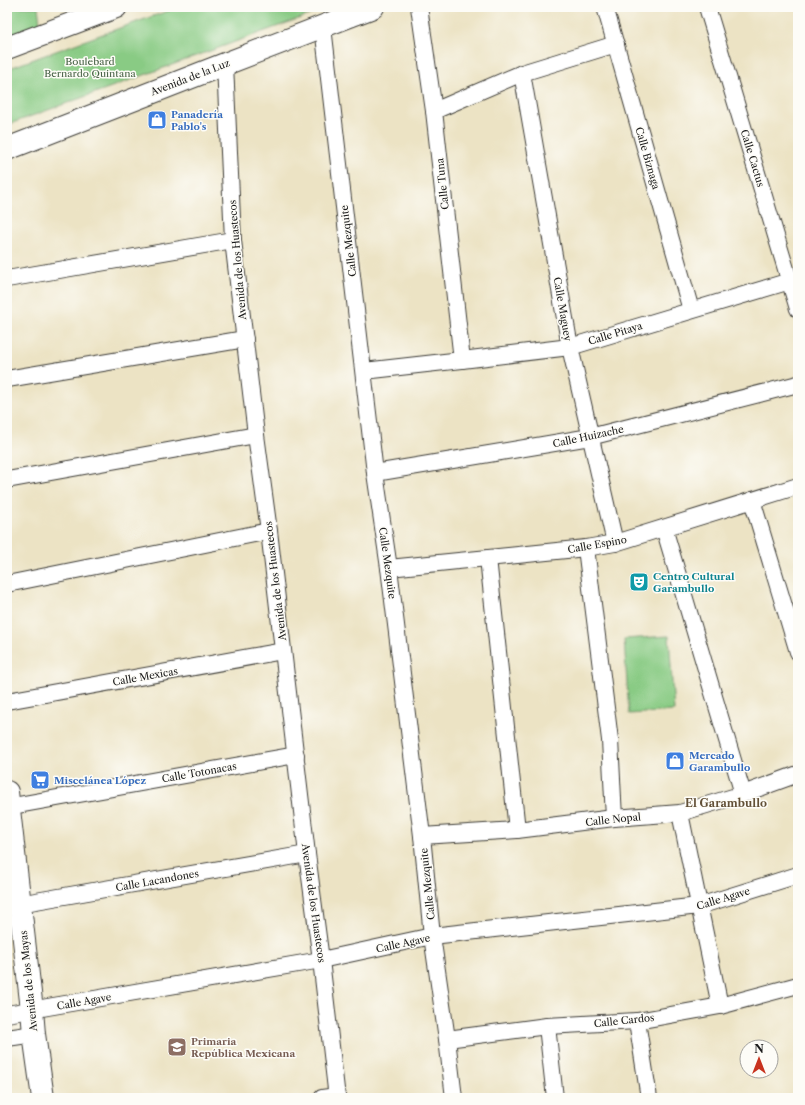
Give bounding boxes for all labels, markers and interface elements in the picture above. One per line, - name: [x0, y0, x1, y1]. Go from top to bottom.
- park label: Boulebard Bernardo Quintana: [44, 55, 136, 80]
- street label: Avenida de la Luz: [148, 56, 232, 99]
- place label: Panadería Pablo's: [171, 108, 223, 133]
- shop icon: Panadería Pablo's: [146, 109, 168, 131]
- street label: Calle Biznaga: [632, 125, 663, 192]
- street label: Calle Cactus: [738, 128, 767, 188]
- street label: Calle Tuna: [433, 157, 452, 210]
- street label: Avenida de los Huastecos: [226, 200, 249, 321]
- street label: Calle Mezquite: [338, 204, 359, 278]
- street label: Calle Maguey: [550, 276, 575, 343]
- street label: Calle Pitaya: [586, 319, 644, 348]
- street label: Calle Huizache: [551, 423, 625, 450]
- street label: Avenida de los Huastecos: [262, 520, 289, 642]
- street label: Calle Mezquite: [376, 526, 399, 600]
- street label: Calle Espino: [566, 533, 628, 556]
- place label: Centro Cultural Garambullo: [653, 570, 735, 595]
- theatre icon: Centro Cultural Garambullo: [628, 571, 650, 593]
- street label: Calle Mexicas: [111, 664, 179, 689]
- place label: Mercado Garambullo: [689, 749, 750, 774]
- shop icon: Mercado Garambullo: [664, 750, 686, 772]
- street label: Calle Totonacas: [161, 760, 237, 785]
- supermarket icon: Miscelánea López: [29, 769, 51, 791]
- place label: Miscelánea López: [54, 774, 147, 787]
- district label: El Garambullo: [685, 796, 767, 810]
- street label: Calle Nopal: [585, 810, 641, 829]
- street label: Avenida de los Huastecos: [299, 842, 328, 964]
- street label: Calle Mezquite: [417, 847, 438, 921]
- street label: Calle Lacandones: [114, 867, 200, 894]
- street label: Calle Agave: [695, 884, 752, 913]
- street label: Avenida de los Mayas: [17, 930, 40, 1033]
- street label: Calle Agave: [375, 931, 432, 956]
- street label: Calle Agave: [56, 990, 113, 1013]
- street label: Calle Cardos: [593, 1011, 655, 1030]
- place label: Primaria República Mexicana: [191, 1035, 295, 1060]
- school or university icon: Primaria República Mexicana: [166, 1036, 188, 1058]
- north arrow: [739, 1039, 779, 1079]
- text: N: [754, 1042, 764, 1056]

